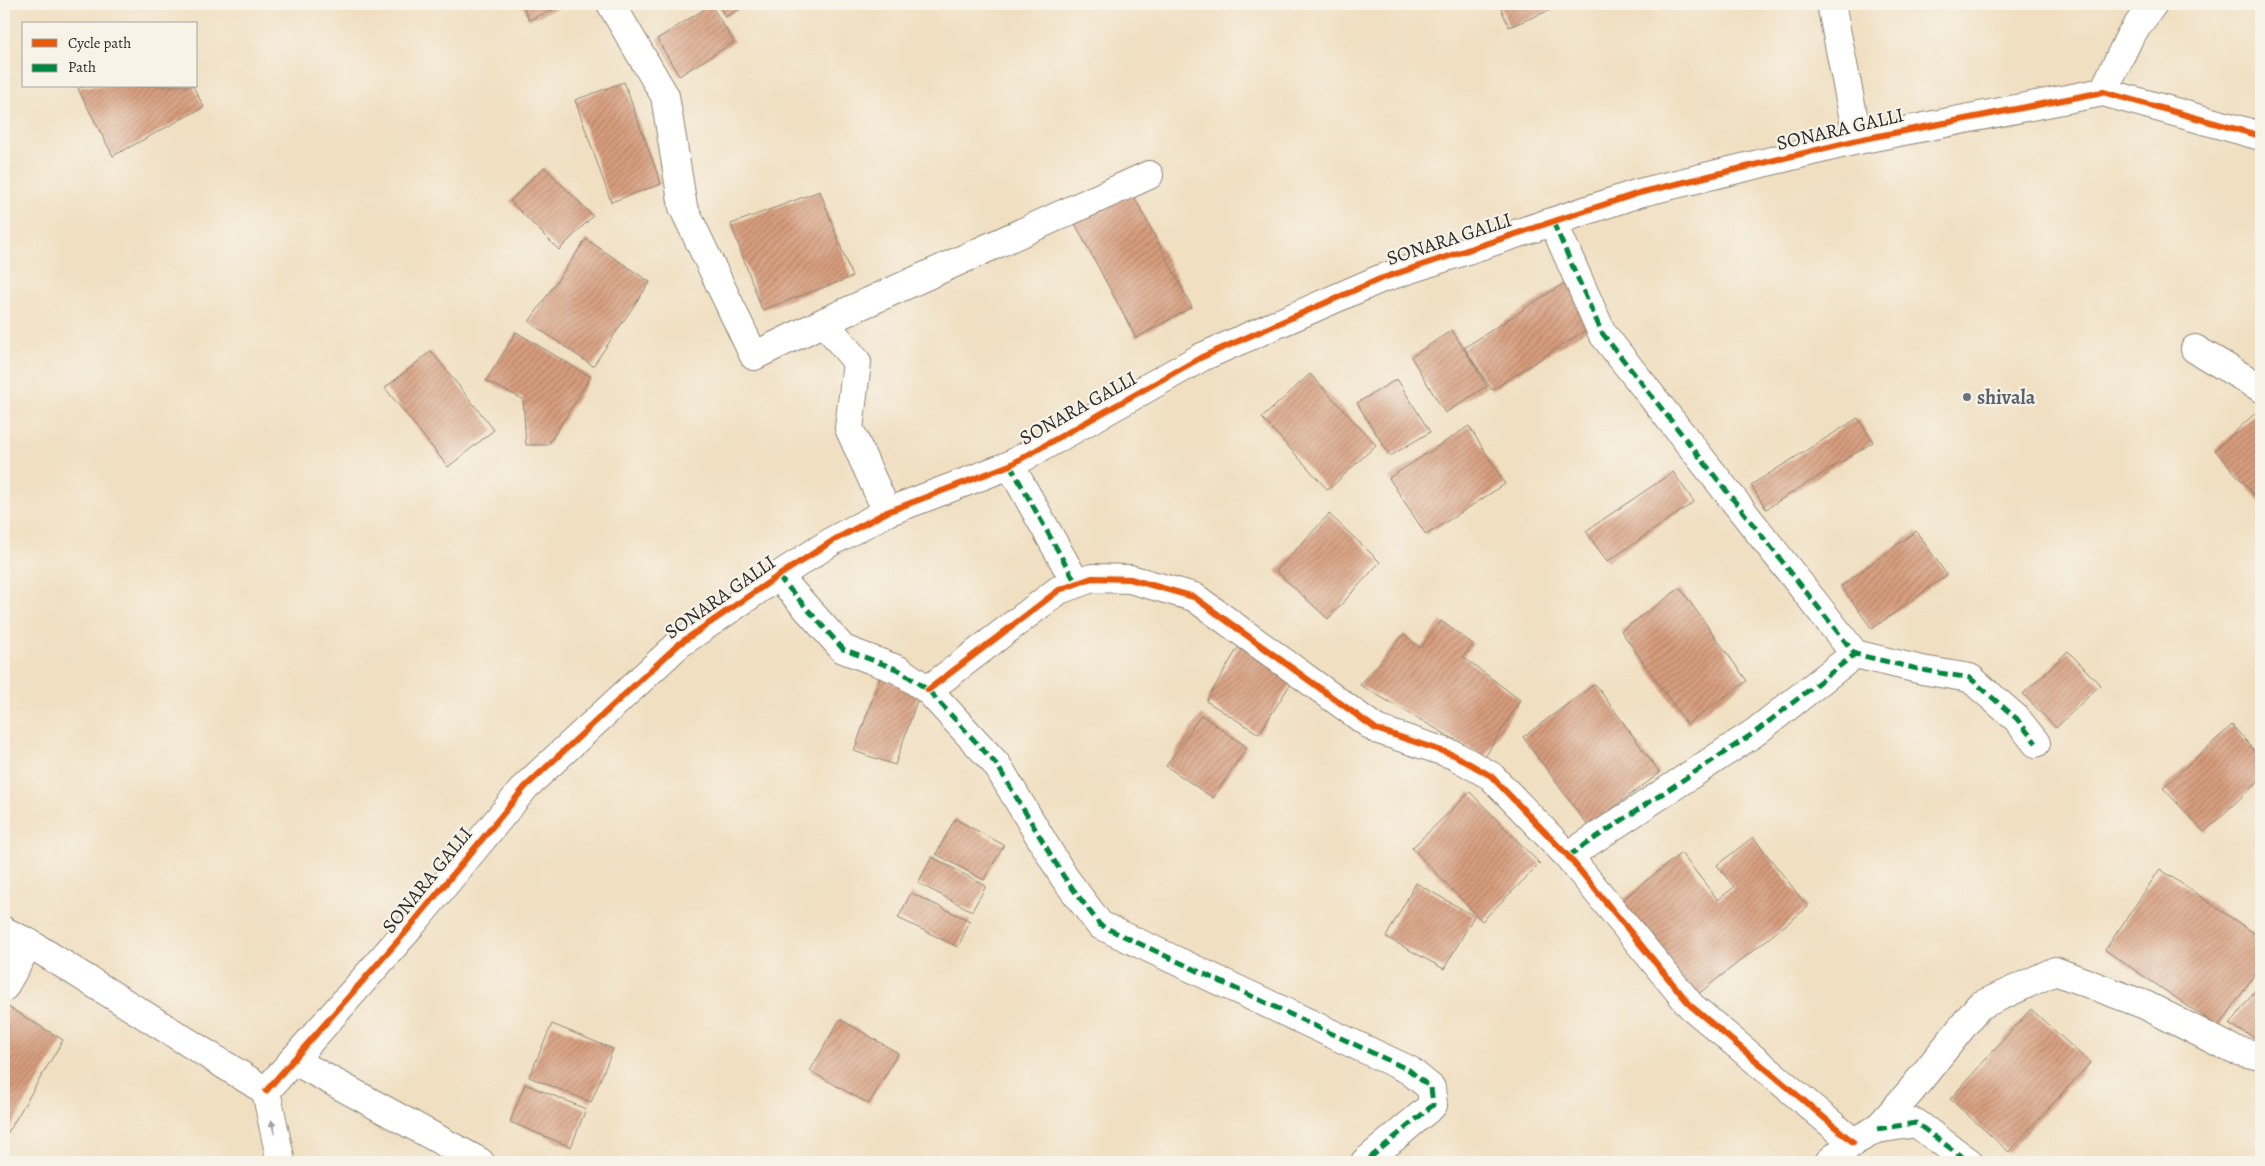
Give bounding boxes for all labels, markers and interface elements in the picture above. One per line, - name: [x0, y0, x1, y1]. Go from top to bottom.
- legend: [22, 22, 198, 88]
- text: Cycle path: [68, 33, 131, 53]
- text: Path: [68, 57, 96, 77]
- street label: SONARA GALLI: [1774, 101, 1906, 157]
- street label: SONARA GALLI: [1383, 206, 1515, 272]
- street label: SONARA GALLI: [1015, 365, 1141, 451]
- place label: shivala: [1977, 384, 2036, 411]
- marker: shivala: [1961, 391, 1973, 403]
- street label: SONARA GALLI: [659, 549, 781, 645]
- street label: SONARA GALLI: [376, 821, 478, 939]
- one-way arrow: [269, 1118, 277, 1134]

